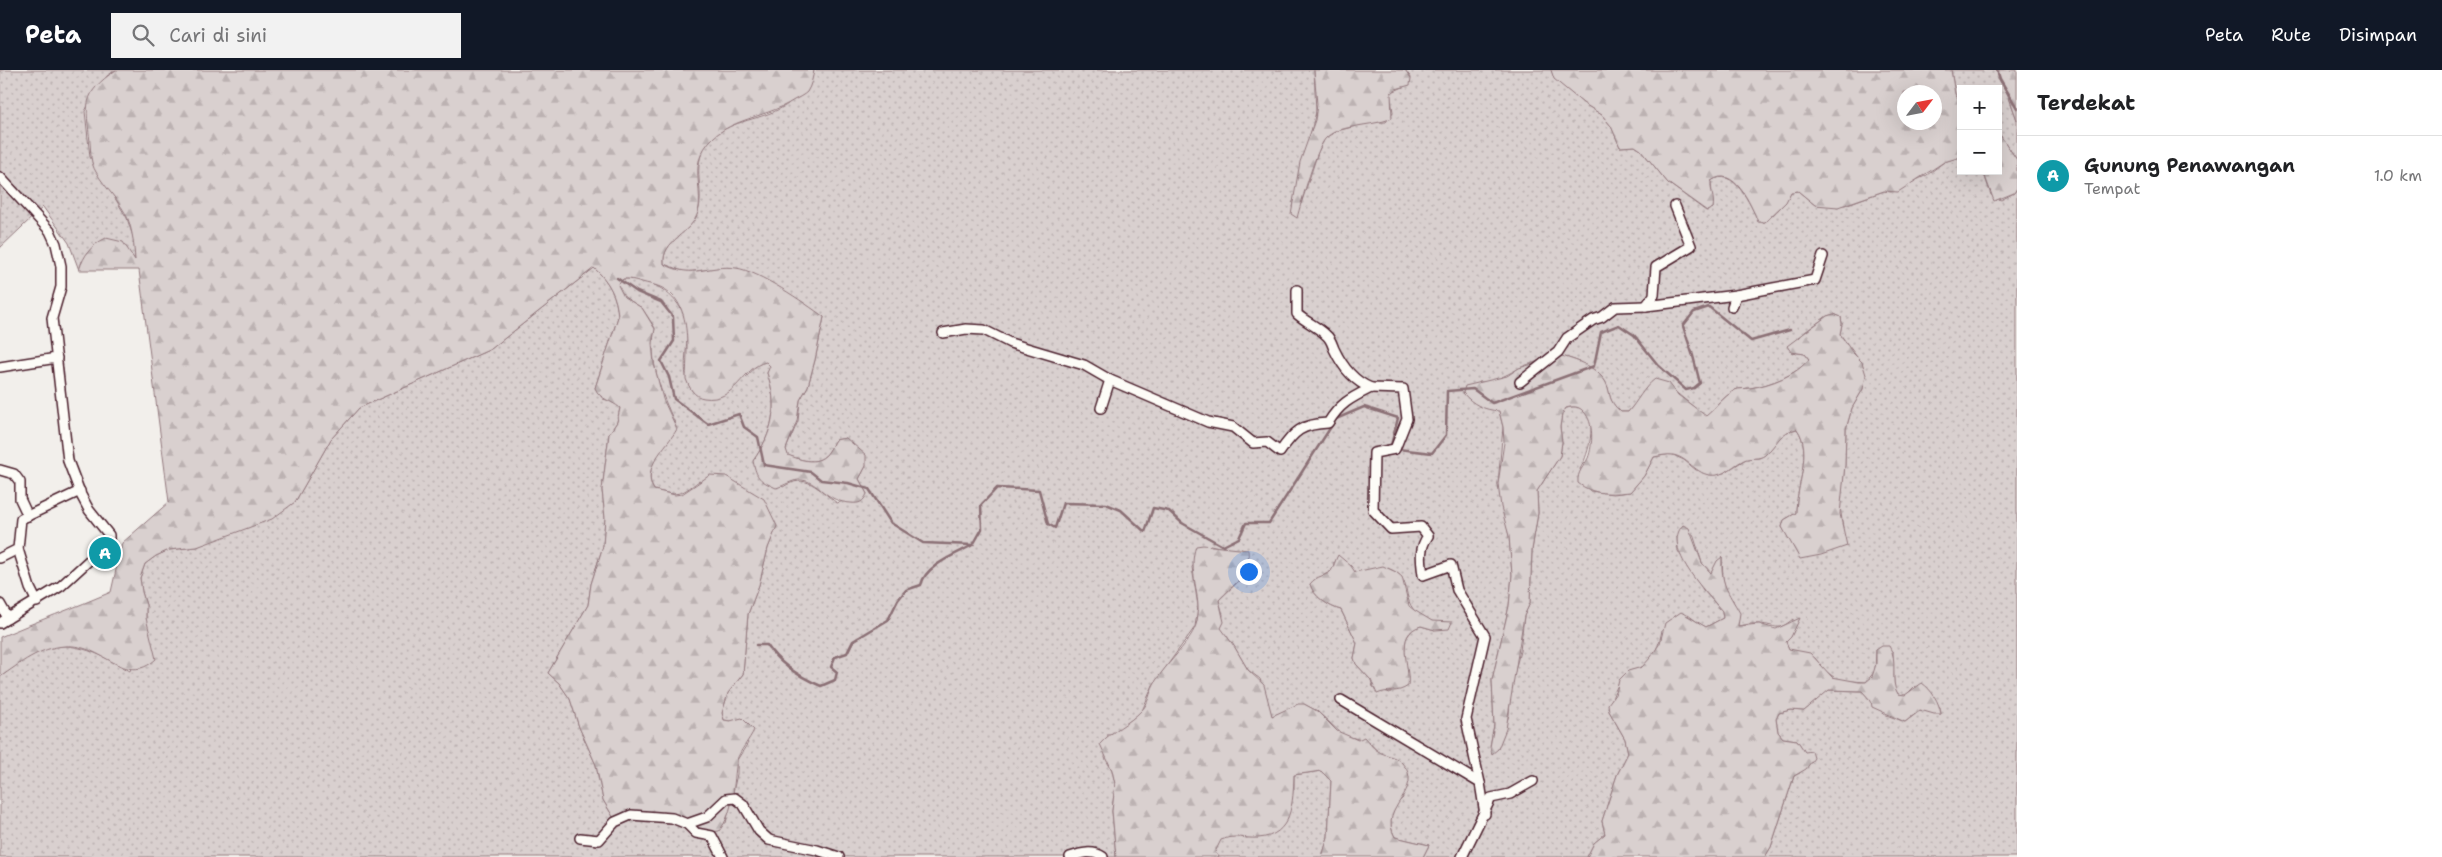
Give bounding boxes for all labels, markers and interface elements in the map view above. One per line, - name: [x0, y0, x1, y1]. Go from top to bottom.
- search box: [111, 13, 461, 58]
- text: Peta: [25, 19, 81, 51]
- icon: search: [129, 21, 157, 49]
- text: Cari di sini: [169, 23, 267, 48]
- text: Peta: [2205, 23, 2243, 47]
- text: Rute: [2271, 23, 2311, 47]
- text: Disimpan: [2339, 23, 2417, 47]
- north arrow: [1897, 85, 1942, 130]
- map controls: [1957, 85, 2002, 175]
- button: +: [1957, 85, 2002, 130]
- text: Terdekat: [2037, 89, 2135, 117]
- button: −: [1957, 130, 2002, 175]
- text: Gunung Penawangan: [2084, 153, 2295, 178]
- text: A: [2047, 165, 2059, 186]
- text: 1.0 km: [2374, 165, 2422, 186]
- text: Tempat: [2084, 178, 2140, 199]
- pin: A: [89, 534, 121, 572]
- your location: [1236, 559, 1262, 585]

